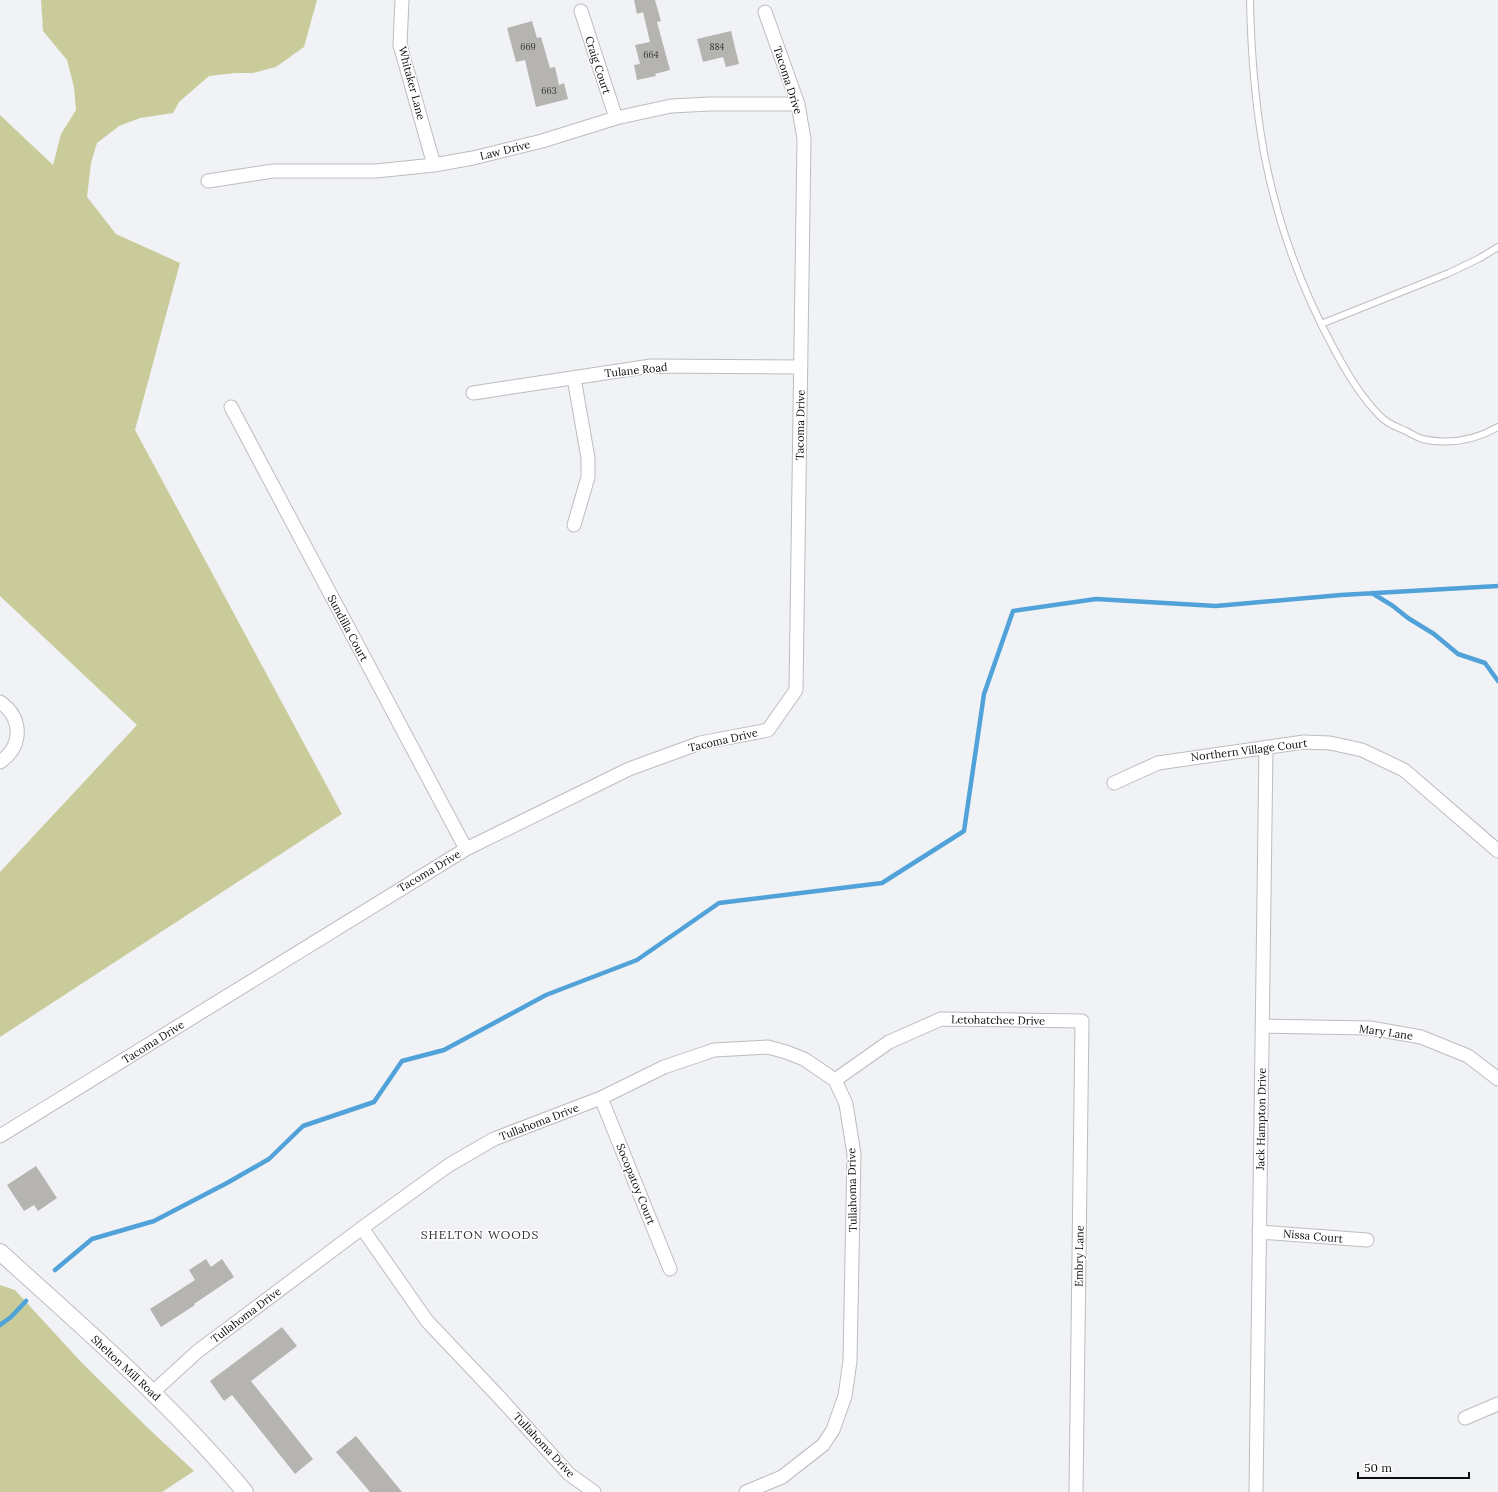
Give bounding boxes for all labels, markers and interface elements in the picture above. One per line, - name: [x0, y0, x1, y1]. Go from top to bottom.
- street label: Craig Court: [582, 34, 614, 96]
- house number: 669: [520, 41, 536, 52]
- house number: 884: [710, 41, 725, 52]
- street label: Tacoma Drive: [770, 44, 806, 116]
- street label: Whitaker Lane: [395, 45, 429, 121]
- house number: 664: [643, 49, 659, 60]
- house number: 663: [541, 85, 557, 96]
- street label: Law Drive: [478, 137, 532, 163]
- street label: Tulane Road: [604, 360, 669, 380]
- street label: Tacoma Drive: [792, 390, 808, 460]
- street label: Sundilla Court: [325, 592, 372, 664]
- street label: Tacoma Drive: [687, 725, 759, 755]
- street label: Northern Village Court: [1190, 736, 1309, 764]
- street label: Tacoma Drive: [395, 847, 463, 895]
- street label: Letohatchee Drive: [951, 1012, 1045, 1028]
- street label: Tacoma Drive: [119, 1017, 187, 1067]
- street label: Mary Lane: [1358, 1021, 1414, 1043]
- street label: Jack Hampton Drive: [1253, 1068, 1269, 1171]
- street label: Tullahoma Drive: [497, 1100, 581, 1144]
- street label: Socopatoy Court: [613, 1141, 659, 1227]
- street label: Tullahoma Drive: [844, 1148, 860, 1232]
- street label: Embry Lane: [1071, 1225, 1087, 1287]
- street label: Nissa Court: [1282, 1226, 1344, 1246]
- district label: SHELTON WOODS: [421, 1227, 539, 1242]
- street label: Tullahoma Drive: [208, 1284, 284, 1346]
- street label: Shelton Mill Road: [88, 1332, 164, 1404]
- street label: Tullahoma Drive: [510, 1409, 578, 1481]
- scale bar: [1358, 1454, 1469, 1480]
- text: 50 m: [1364, 1460, 1392, 1475]

